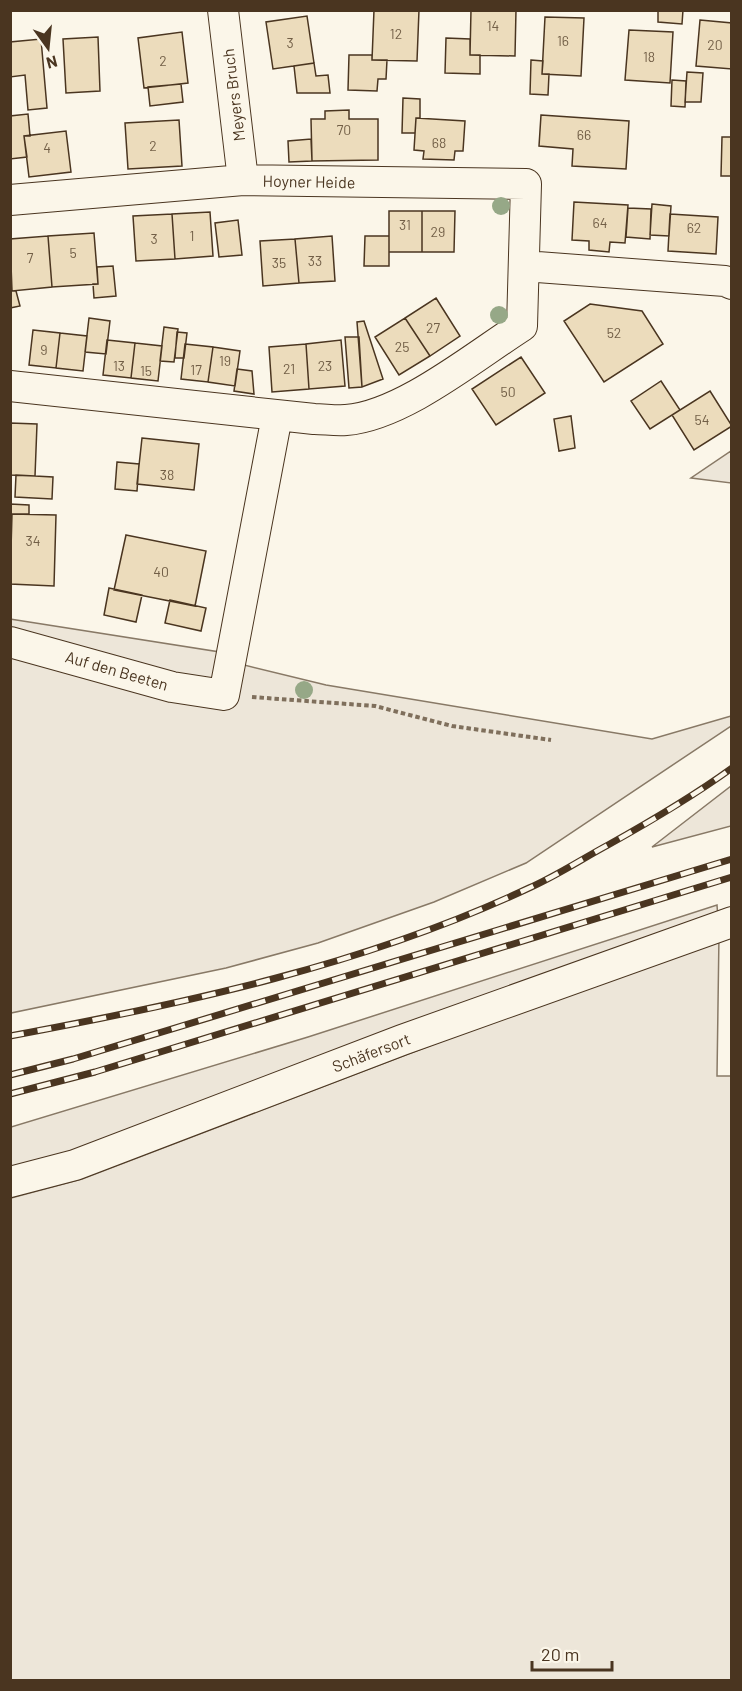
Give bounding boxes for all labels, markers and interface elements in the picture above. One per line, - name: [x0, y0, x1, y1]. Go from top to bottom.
- house number: 14: [487, 17, 499, 34]
- north arrow: [18, 18, 78, 78]
- house number: 12: [390, 25, 402, 42]
- house number: 16: [557, 32, 569, 49]
- house number: 3: [286, 34, 294, 51]
- house number: 20: [707, 36, 723, 53]
- street label: Meyers Bruch: [218, 47, 248, 143]
- house number: 18: [643, 48, 655, 65]
- text: N: [44, 52, 60, 74]
- house number: 2: [159, 52, 167, 69]
- house number: 70: [337, 121, 351, 138]
- house number: 66: [577, 126, 591, 143]
- house number: 68: [432, 134, 446, 151]
- house number: 2: [149, 137, 157, 154]
- house number: 4: [43, 139, 51, 156]
- street label: Hoyner Heide: [263, 171, 355, 191]
- house number: 64: [593, 214, 607, 231]
- house number: 31: [399, 216, 411, 233]
- house number: 62: [687, 219, 701, 236]
- house number: 29: [431, 223, 445, 240]
- house number: 1: [190, 227, 194, 244]
- house number: 3: [150, 230, 158, 247]
- house number: 5: [69, 244, 77, 261]
- house number: 7: [27, 249, 34, 266]
- house number: 33: [308, 252, 322, 269]
- house number: 35: [272, 254, 286, 271]
- house number: 27: [426, 319, 440, 336]
- house number: 52: [607, 324, 621, 341]
- house number: 25: [395, 338, 409, 355]
- house number: 9: [40, 341, 48, 358]
- house number: 19: [219, 352, 231, 369]
- house number: 13: [113, 357, 125, 374]
- house number: 23: [318, 357, 332, 374]
- house number: 21: [283, 360, 295, 377]
- house number: 17: [190, 361, 202, 378]
- house number: 15: [140, 362, 152, 379]
- house number: 50: [500, 383, 516, 400]
- house number: 54: [695, 411, 709, 428]
- house number: 38: [160, 466, 174, 483]
- house number: 34: [26, 532, 40, 549]
- house number: 40: [153, 563, 169, 580]
- street label: Auf den Beeten: [63, 646, 171, 694]
- street label: Schäfersort: [329, 1028, 413, 1076]
- scale bar: [532, 1634, 612, 1672]
- text: 20 m: [541, 1643, 579, 1665]

